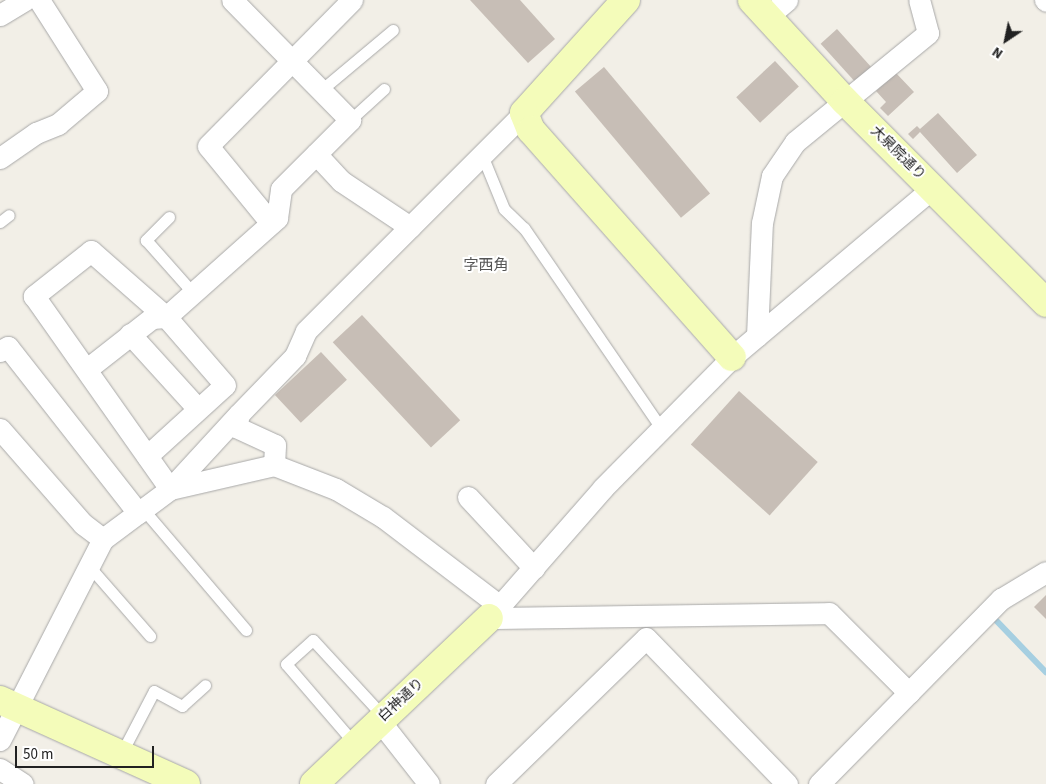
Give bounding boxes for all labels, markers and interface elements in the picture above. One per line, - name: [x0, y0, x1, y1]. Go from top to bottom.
- north arrow: [981, 15, 1031, 65]
- text: N: [988, 42, 1007, 63]
- street label: 大泉院通り: [867, 123, 929, 183]
- district label: 字西角: [464, 257, 508, 275]
- street label: 白神通り: [375, 675, 427, 725]
- scale bar: [18, 736, 156, 768]
- text: 50 m: [23, 744, 53, 765]

